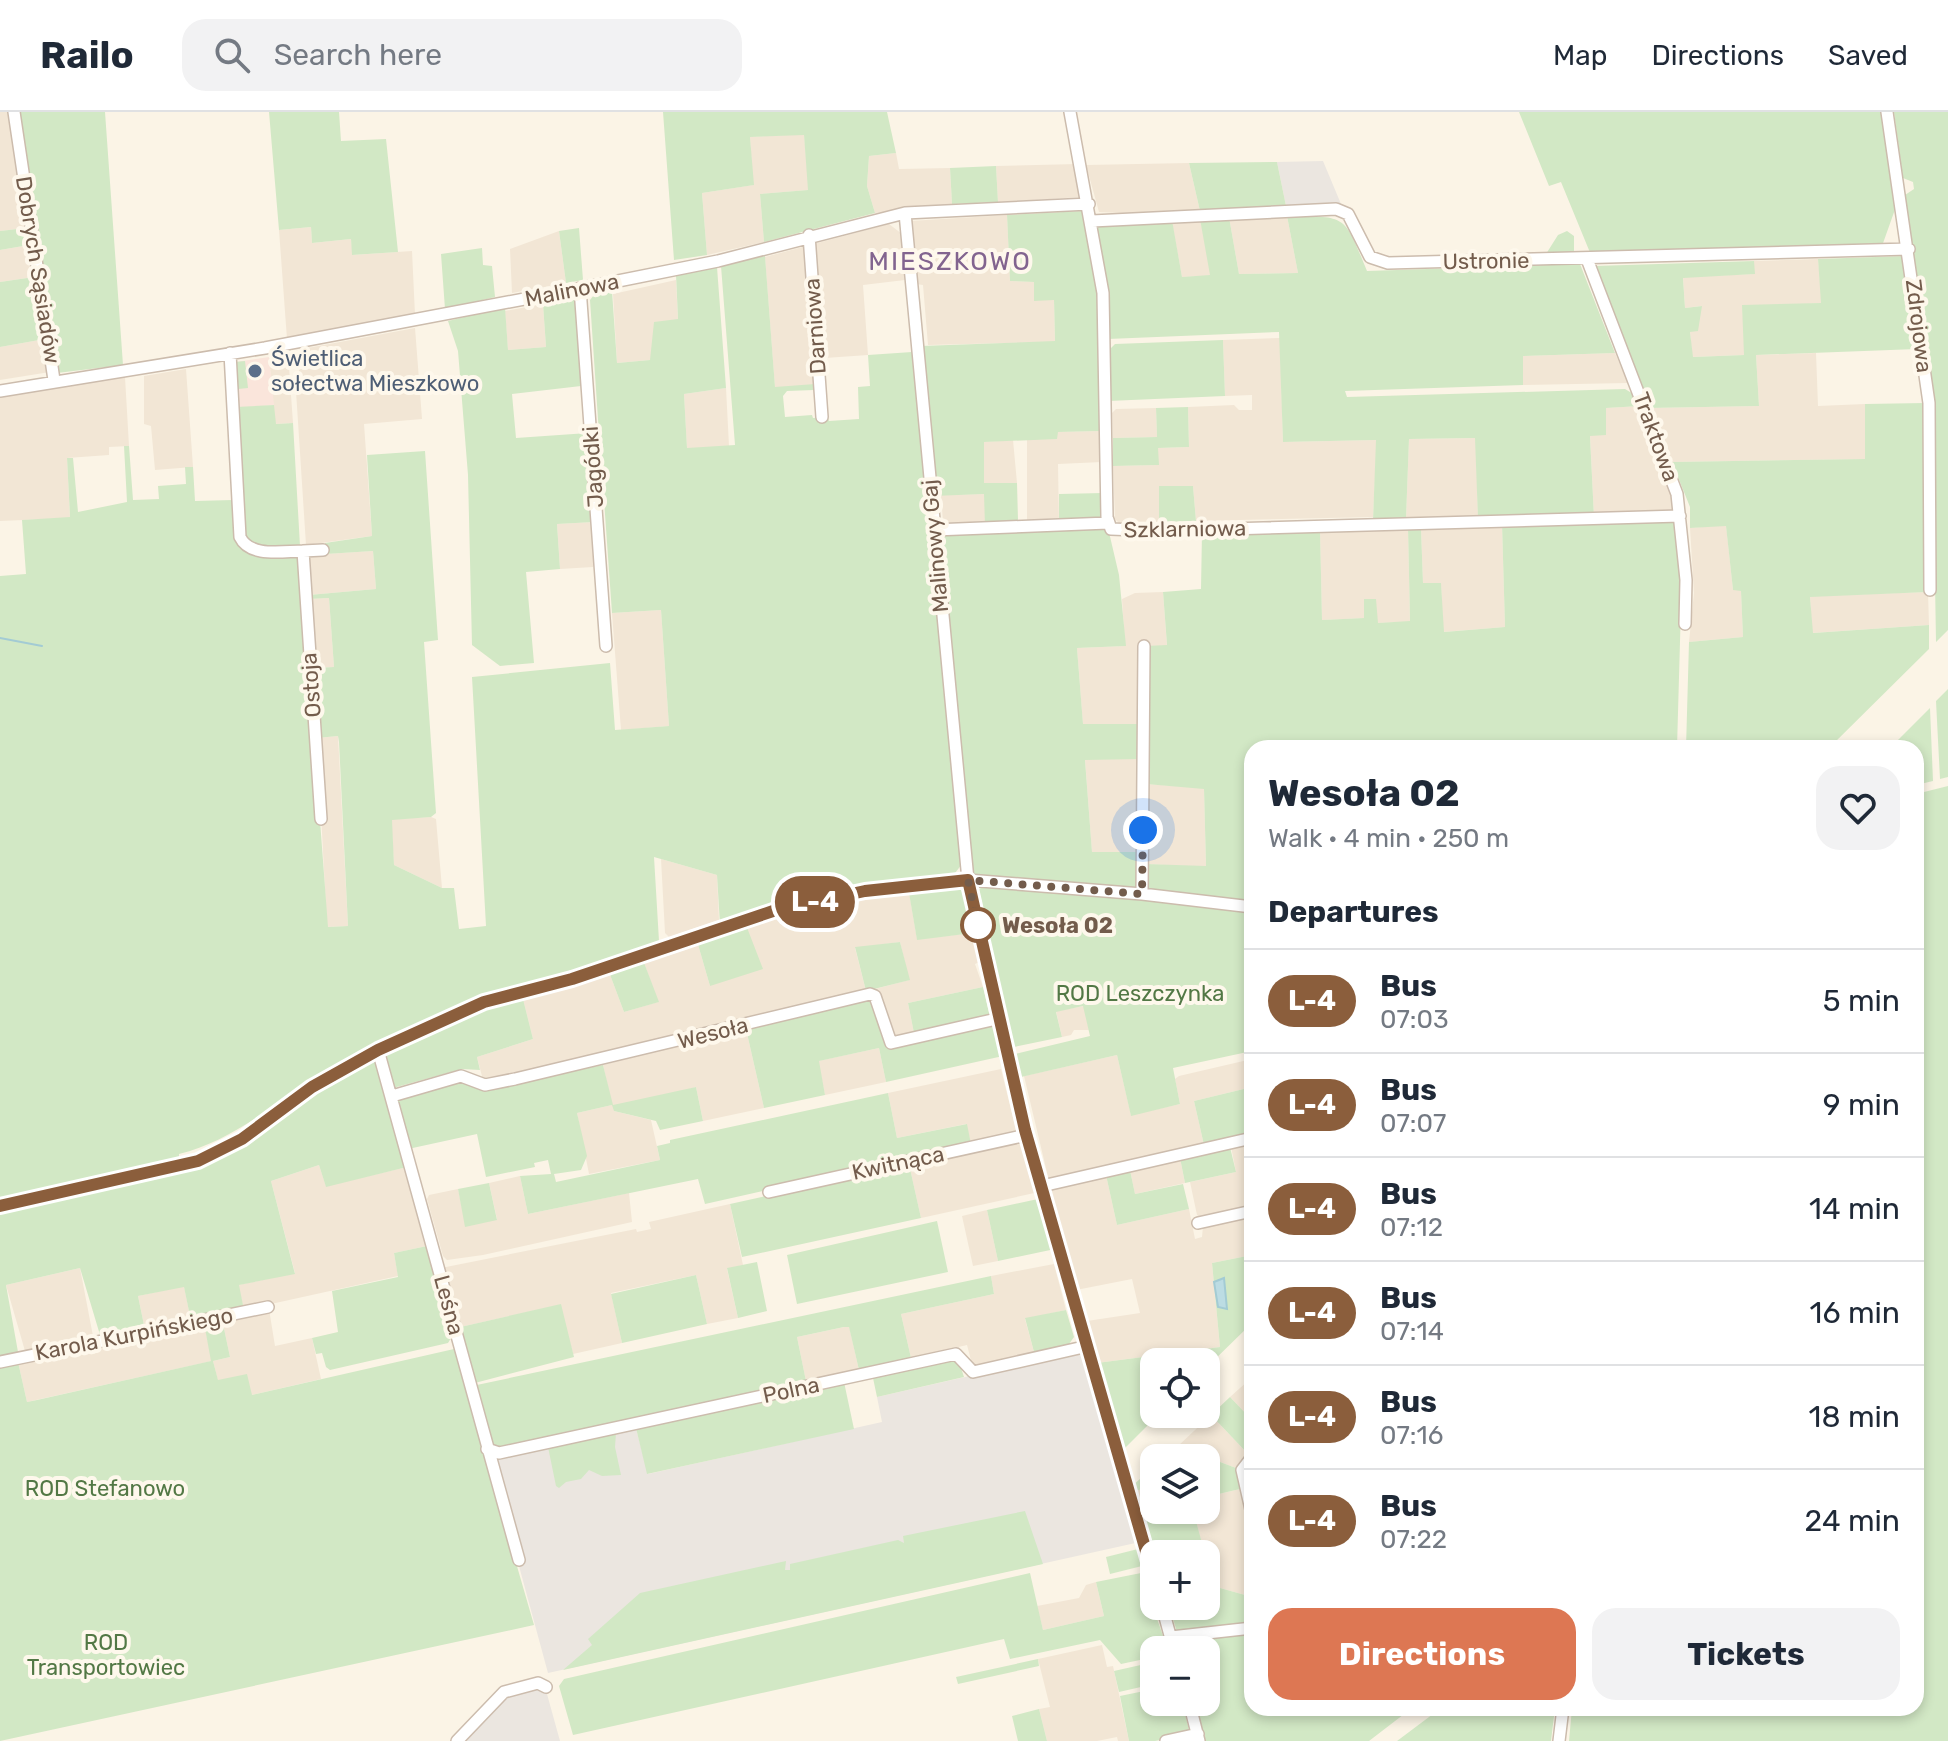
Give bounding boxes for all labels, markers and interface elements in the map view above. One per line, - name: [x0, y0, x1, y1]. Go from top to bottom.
- search box: [182, 19, 742, 91]
- text: Railo: [40, 32, 134, 78]
- icon: search: [210, 33, 254, 77]
- text: Search here: [274, 37, 442, 73]
- text: Map: [1553, 39, 1607, 72]
- text: Directions: [1651, 39, 1784, 72]
- text: Saved: [1828, 39, 1908, 72]
- street label: Dobrych Sąsiadów: [10, 174, 66, 366]
- district label: MIESZKOWO: [868, 246, 1032, 277]
- street label: Ustronie: [1442, 247, 1530, 275]
- street label: Malinowa: [523, 268, 621, 312]
- street label: Darniowa: [798, 277, 832, 375]
- street label: Zdrojowa: [1900, 278, 1938, 374]
- place label: Świetlica sołectwa Mieszkowo: [271, 345, 479, 397]
- marker: Świetlica sołectwa Mieszkowo: [246, 362, 264, 380]
- street label: Traktowa: [1627, 389, 1685, 485]
- street label: Jagódki: [577, 425, 609, 509]
- street label: Malinowy Gaj: [916, 478, 954, 614]
- street label: Szklarniowa: [1124, 514, 1246, 544]
- street label: Ostoja: [295, 652, 327, 718]
- button: heart: [1816, 766, 1900, 850]
- text: Wesoła 02: [1268, 770, 1460, 816]
- your location: [1123, 810, 1163, 850]
- text: Walk · 4 min · 250 m: [1268, 823, 1509, 854]
- line badge: L-4: [769, 876, 861, 928]
- text: L-4: [791, 885, 839, 918]
- text: Departures: [1268, 894, 1439, 930]
- marker: Wesoła 02: [961, 908, 995, 942]
- place label: Wesoła 02: [1002, 912, 1113, 939]
- text: Bus: [1380, 968, 1437, 1004]
- park label: ROD Leszczynka: [1056, 980, 1224, 1007]
- text: 5 min: [1823, 983, 1900, 1019]
- text: L-4: [1288, 984, 1336, 1017]
- text: 07:03: [1380, 1004, 1449, 1035]
- street label: Wesoła: [675, 1011, 751, 1055]
- text: Bus: [1380, 1072, 1437, 1108]
- text: 9 min: [1823, 1087, 1900, 1123]
- text: L-4: [1288, 1088, 1336, 1121]
- text: 07:07: [1380, 1108, 1446, 1139]
- street label: Kwitnąca: [849, 1140, 947, 1186]
- text: Bus: [1380, 1176, 1437, 1212]
- text: 14 min: [1809, 1191, 1900, 1227]
- text: L-4: [1288, 1192, 1336, 1225]
- text: 07:12: [1380, 1212, 1443, 1243]
- street label: Leśna: [428, 1272, 470, 1338]
- text: Bus: [1380, 1280, 1437, 1316]
- text: 16 min: [1810, 1295, 1900, 1331]
- text: L-4: [1288, 1296, 1336, 1329]
- street label: Karola Kurpińskiego: [33, 1302, 235, 1366]
- text: 07:14: [1380, 1316, 1444, 1347]
- map controls: [1140, 1348, 1220, 1716]
- button: locate: [1140, 1348, 1220, 1428]
- street label: Polna: [760, 1371, 822, 1409]
- text: Bus: [1380, 1384, 1437, 1420]
- text: 18 min: [1809, 1399, 1900, 1435]
- text: L-4: [1288, 1400, 1336, 1433]
- text: 07:16: [1380, 1420, 1443, 1451]
- button: layers: [1140, 1444, 1220, 1524]
- park label: ROD Stefanowo: [25, 1475, 185, 1502]
- text: Bus: [1380, 1488, 1437, 1524]
- text: 24 min: [1805, 1503, 1900, 1539]
- text: L-4: [1288, 1504, 1336, 1537]
- text: 07:22: [1380, 1524, 1447, 1555]
- button: +: [1140, 1540, 1220, 1620]
- button: Directions: [1268, 1608, 1576, 1700]
- button: Tickets: [1592, 1608, 1900, 1700]
- park label: ROD Transportowiec: [27, 1629, 185, 1681]
- button: −: [1140, 1636, 1220, 1716]

